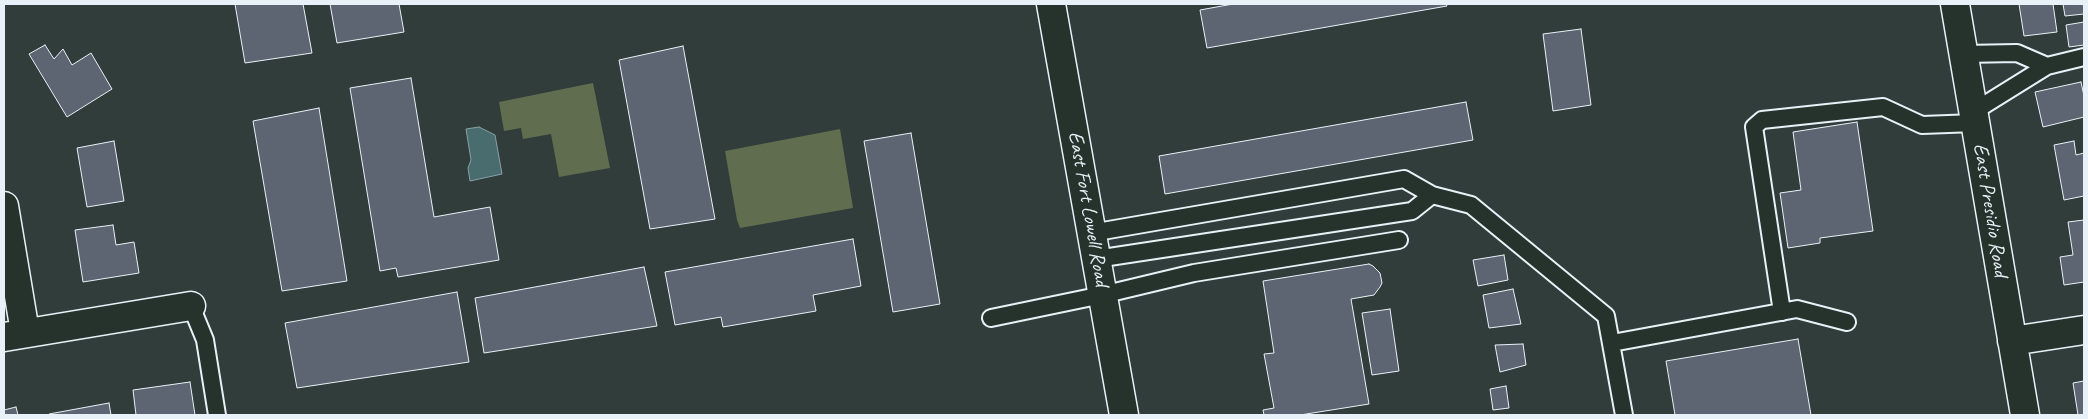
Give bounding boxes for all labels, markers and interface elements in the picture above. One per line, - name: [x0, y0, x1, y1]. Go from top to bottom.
- street label: East Fort Lowell Road: [1062, 130, 1114, 288]
- street label: East Presidio Road: [1967, 142, 2013, 278]

